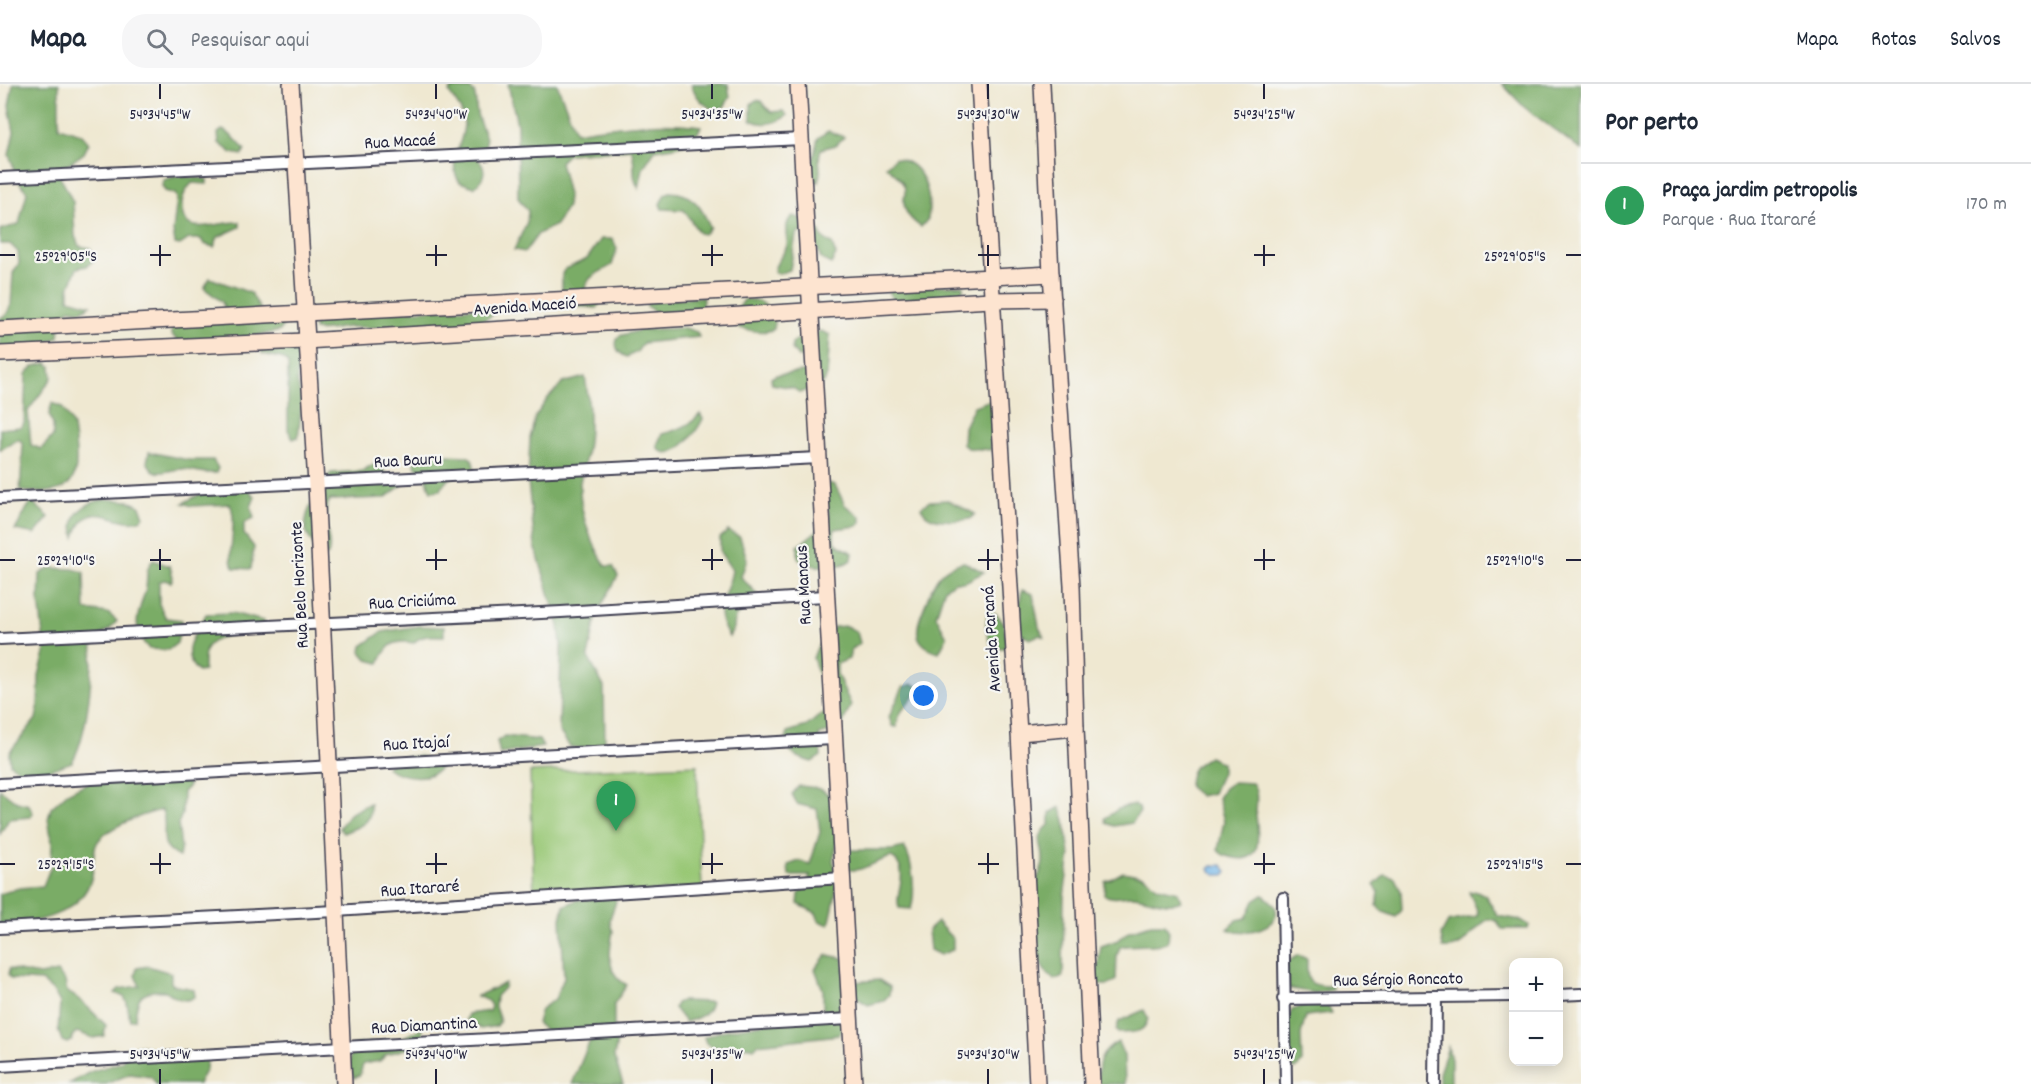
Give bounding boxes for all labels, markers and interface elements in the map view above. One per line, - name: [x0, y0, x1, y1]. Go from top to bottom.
- search box: [122, 14, 542, 68]
- text: Mapa: [30, 21, 86, 61]
- icon: search: [143, 25, 176, 58]
- text: Pesquisar aqui: [191, 26, 309, 57]
- text: Mapa: [1796, 26, 1838, 56]
- text: Rotas: [1871, 26, 1917, 56]
- text: Salvos: [1950, 26, 2001, 56]
- text: 54°34'45"W: [130, 105, 191, 127]
- text: 54°34'40"W: [405, 105, 467, 127]
- text: 54°34'35"W: [681, 105, 743, 127]
- text: 54°34'30"W: [957, 105, 1020, 127]
- text: 54°34'25"W: [1233, 105, 1295, 127]
- text: Por perto: [1605, 105, 1698, 142]
- street label: Rua Macaé: [364, 129, 437, 157]
- text: Praça jardim petropolis: [1662, 176, 1858, 207]
- text: 1: [1622, 191, 1627, 219]
- text: 170 m: [1966, 191, 2007, 219]
- text: Parque · Rua Itararé: [1662, 207, 1816, 235]
- text: 25°29'05"S: [35, 247, 97, 269]
- text: 25°29'05"S: [1484, 247, 1546, 269]
- street label: Avenida Maceió: [473, 292, 577, 324]
- street label: Rua Bauru: [373, 448, 443, 476]
- street label: Rua Belo Horizonte: [285, 521, 317, 649]
- street label: Rua Manaus: [790, 544, 820, 626]
- text: 25°29'10"S: [37, 551, 95, 573]
- text: 25°29'10"S: [1486, 551, 1544, 573]
- street label: Avenida Paraná: [977, 585, 1009, 693]
- street label: Rua Criciúma: [368, 588, 457, 618]
- your location: [909, 681, 938, 710]
- street label: Rua Itajaí: [382, 731, 451, 759]
- pin: 1: [596, 782, 636, 831]
- text: 25°29'15"S: [38, 855, 94, 877]
- text: 25°29'15"S: [1487, 855, 1543, 877]
- street label: Rua Itararé: [380, 875, 461, 905]
- map controls: [1509, 958, 1563, 1066]
- button: +: [1509, 958, 1563, 1012]
- street label: Rua Sérgio Roncato: [1333, 967, 1463, 995]
- street label: Rua Diamantina: [370, 1012, 478, 1042]
- button: −: [1509, 1012, 1563, 1066]
- text: 54°34'45"W: [130, 1045, 191, 1067]
- text: 54°34'40"W: [405, 1045, 467, 1067]
- text: 54°34'35"W: [681, 1045, 743, 1067]
- text: 54°34'30"W: [957, 1045, 1020, 1067]
- text: 54°34'25"W: [1233, 1045, 1295, 1067]

